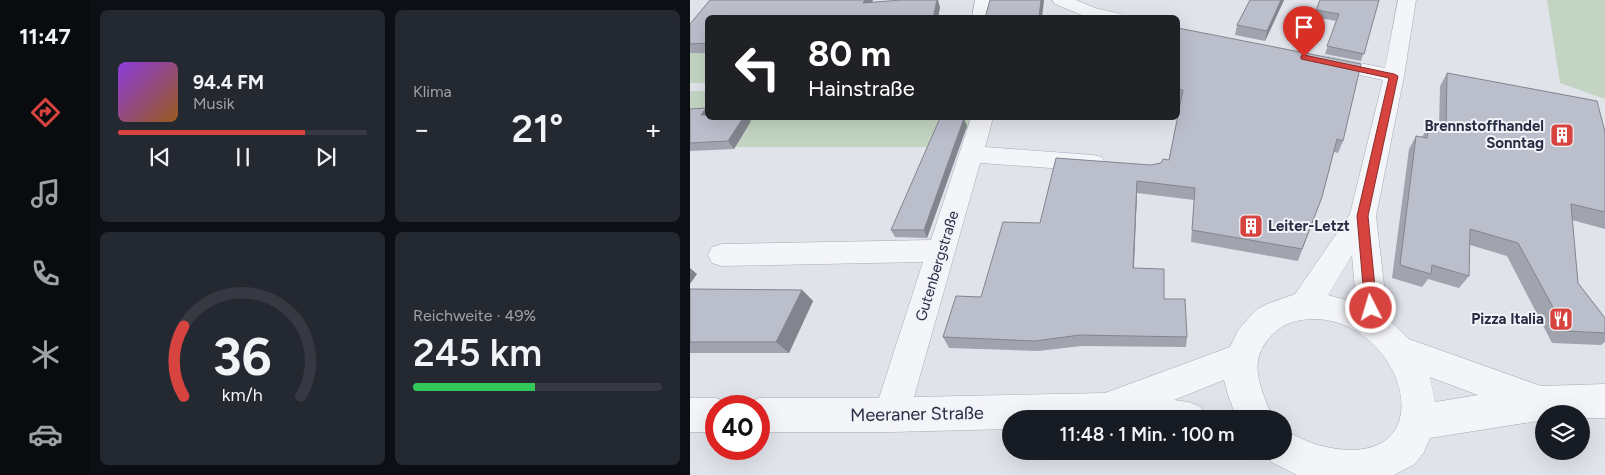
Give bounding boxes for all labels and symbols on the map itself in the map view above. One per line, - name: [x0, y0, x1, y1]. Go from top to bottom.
- pin: [1283, 6, 1325, 57]
- place label: Brennstoffhandel Sonntag: [1424, 117, 1544, 152]
- building icon: Brennstoffhandel Sonntag: [1549, 122, 1575, 148]
- street label: Gutenbergstraße: [912, 208, 962, 324]
- building icon: Leiter-Letzt: [1238, 213, 1264, 239]
- place label: Leiter-Letzt: [1268, 217, 1350, 235]
- position arrow: [1344, 281, 1396, 333]
- restaurant icon: Pizza Italia: [1548, 306, 1574, 332]
- place label: Pizza Italia: [1471, 310, 1544, 328]
- speed limit sign: 40: [705, 395, 770, 460]
- street label: Meeraner Straße: [850, 402, 984, 426]

